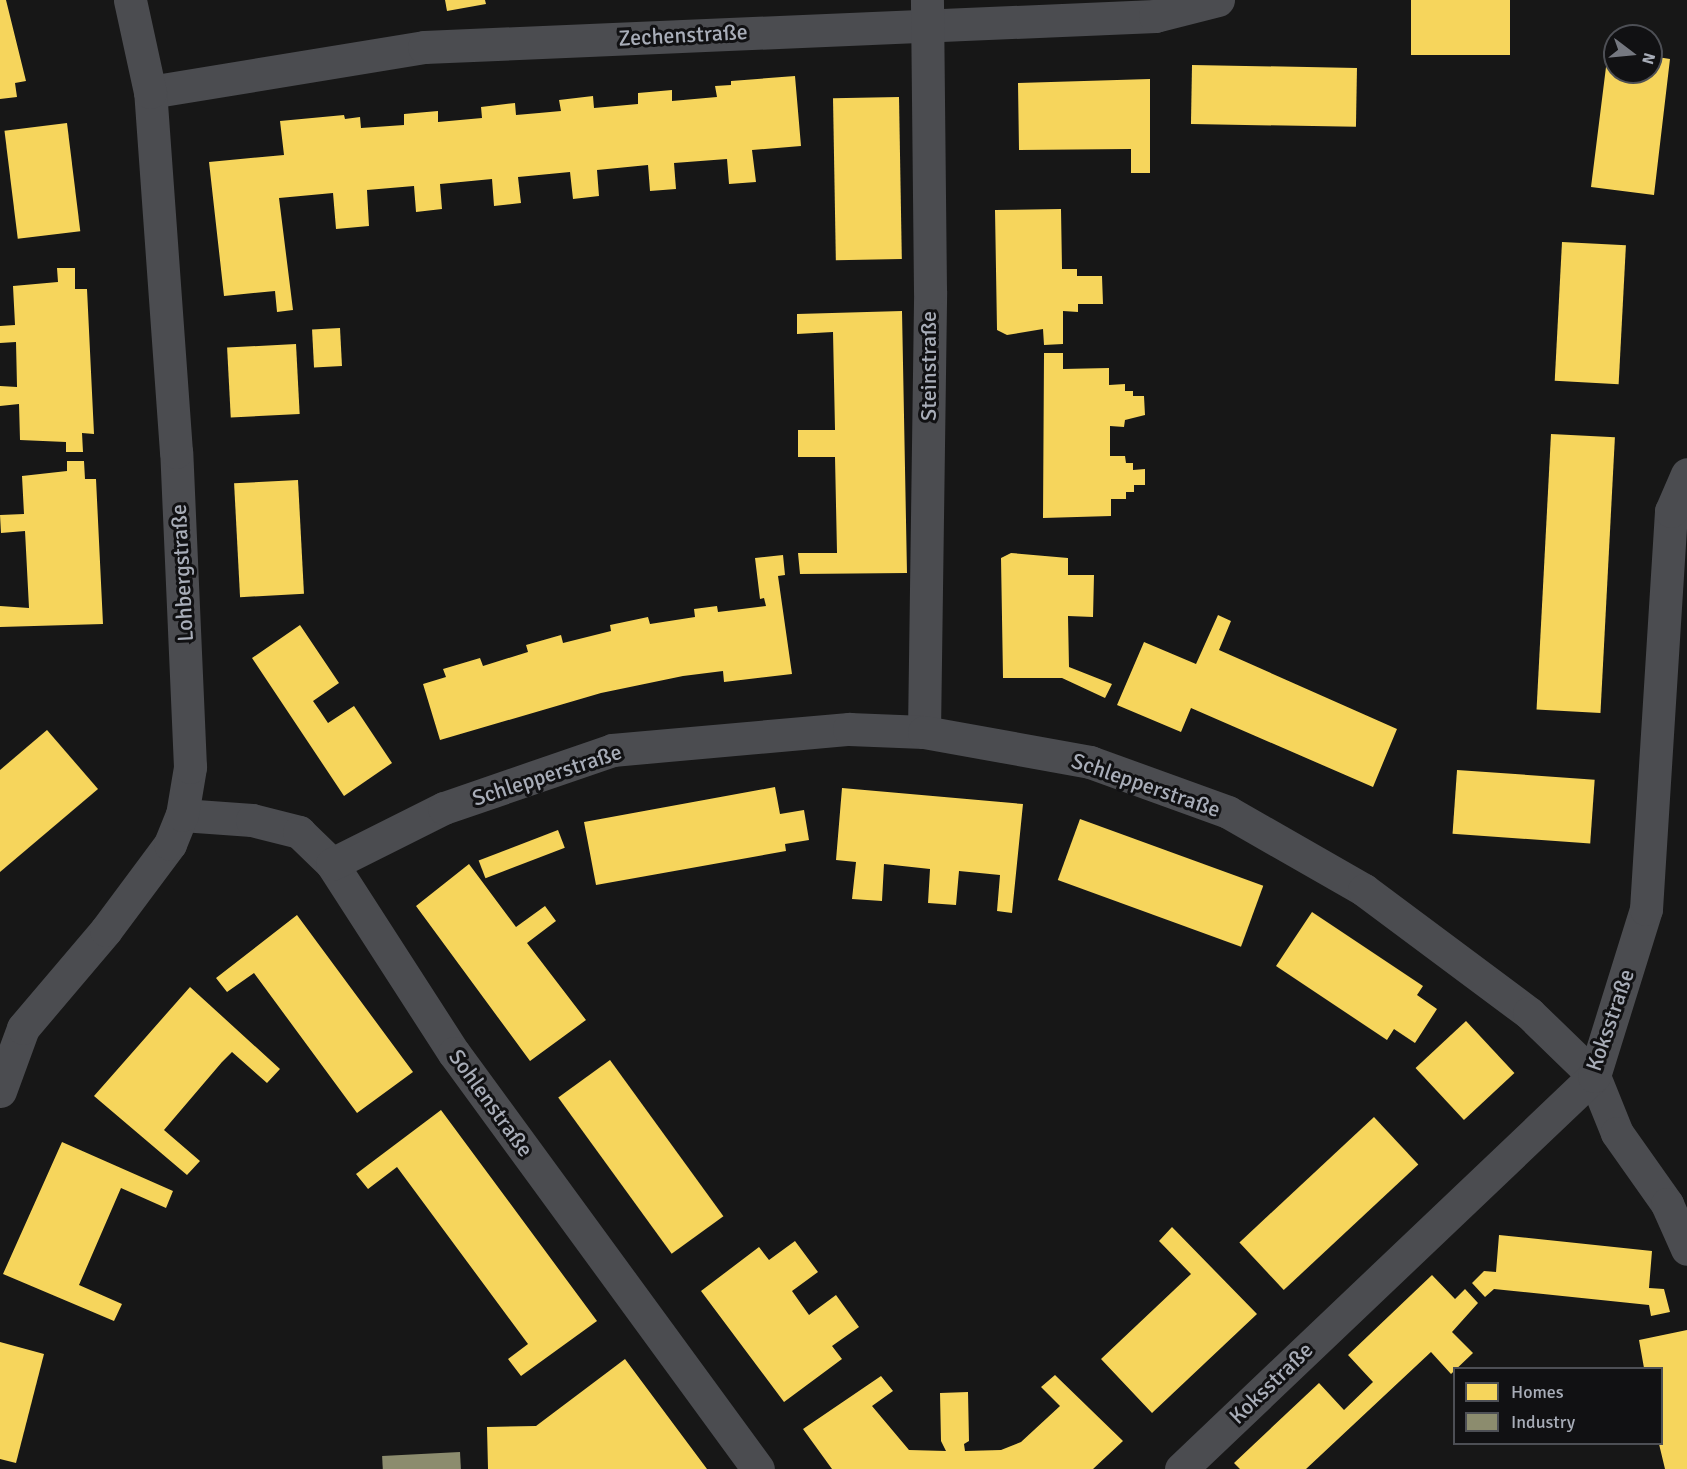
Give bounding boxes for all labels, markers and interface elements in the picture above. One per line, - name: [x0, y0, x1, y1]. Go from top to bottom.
- street label: Zechenstraße: [618, 18, 748, 52]
- north arrow: [1603, 24, 1663, 84]
- text: N: [1637, 50, 1660, 67]
- street label: Steinstraße: [916, 311, 942, 421]
- street label: Lohbergstraße: [165, 504, 199, 642]
- street label: Schlepperstraße: [469, 738, 625, 812]
- street label: Schlepperstraße: [1068, 747, 1224, 823]
- street label: Koksstraße: [1580, 966, 1640, 1074]
- street label: Sohlenstraße: [443, 1044, 539, 1162]
- street label: Koksstraße: [1224, 1337, 1318, 1429]
- legend: [1453, 1367, 1663, 1445]
- text: Homes: [1511, 1381, 1564, 1403]
- text: Industry: [1511, 1411, 1575, 1433]

